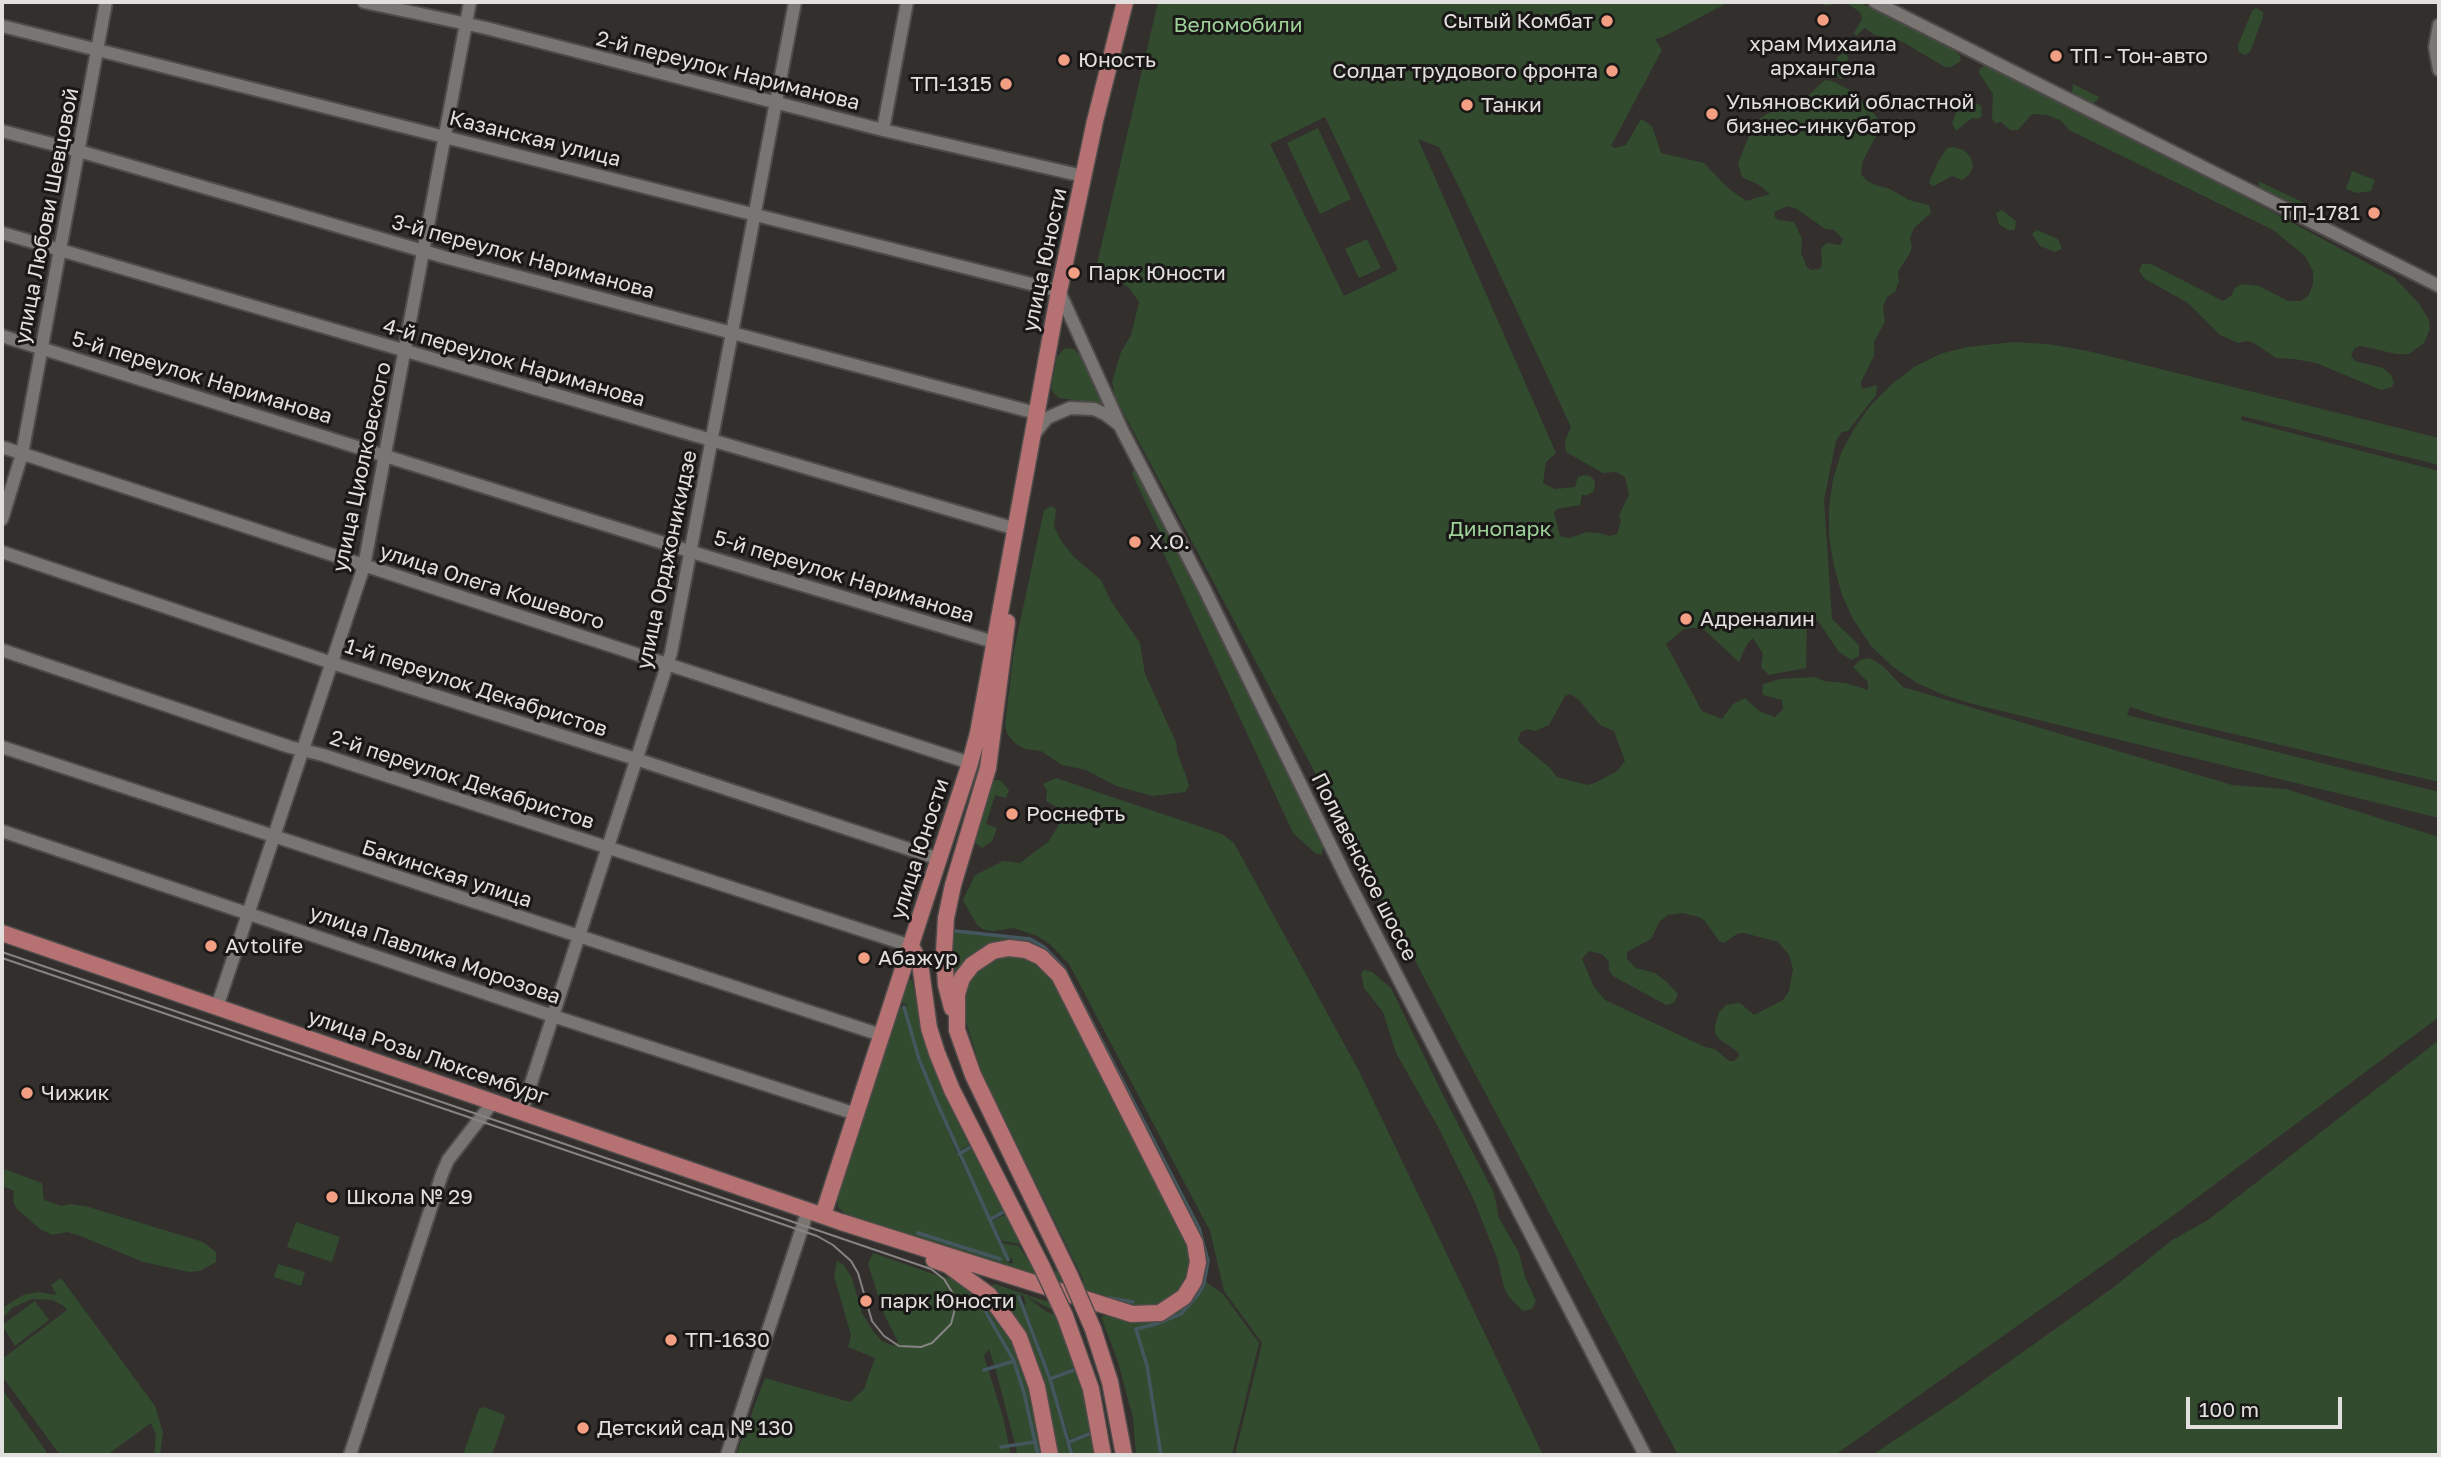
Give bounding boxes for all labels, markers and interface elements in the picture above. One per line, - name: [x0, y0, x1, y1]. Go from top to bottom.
- place label: Сытый Комбат: [1443, 8, 1593, 34]
- park label: Веломобили: [1173, 12, 1303, 38]
- marker: храм Михаила архангела: [1815, 12, 1831, 28]
- marker: Сытый Комбат: [1599, 13, 1615, 29]
- street label: 2-й переулок Нариманова: [594, 26, 862, 116]
- place label: храм Михаила архангела: [1749, 31, 1897, 81]
- place label: ТП - Тон-авто: [2070, 43, 2208, 69]
- place label: Юность: [1078, 47, 1156, 73]
- marker: ТП - Тон-авто: [2048, 48, 2064, 64]
- marker: Юность: [1056, 52, 1072, 68]
- place label: Солдат трудового фронта: [1332, 58, 1598, 84]
- marker: Солдат трудового фронта: [1604, 63, 1620, 79]
- place label: ТП-1315: [910, 71, 992, 97]
- marker: ТП-1315: [998, 76, 1014, 92]
- street label: улица Любови Шевцовой: [10, 86, 84, 346]
- place label: Ульяновский областной бизнес-инкубатор: [1726, 89, 1974, 139]
- place label: Танки: [1481, 92, 1542, 118]
- marker: Танки: [1459, 97, 1475, 113]
- street label: Казанская улица: [447, 105, 623, 173]
- marker: Ульяновский областной бизнес-инкубатор: [1704, 106, 1720, 122]
- street label: улица Юности: [1017, 186, 1073, 334]
- place label: ТП-1781: [2279, 200, 2360, 226]
- marker: ТП-1781: [2366, 205, 2382, 221]
- street label: 3-й переулок Нариманова: [389, 210, 657, 304]
- place label: Парк Юности: [1088, 260, 1226, 286]
- marker: Парк Юности: [1066, 265, 1082, 281]
- street label: 4-й переулок Нариманова: [380, 313, 648, 413]
- street label: 5-й переулок Нариманова: [69, 326, 335, 430]
- street label: улица Циолковского: [327, 360, 397, 574]
- street label: улица Орджоникидзе: [631, 448, 703, 672]
- park label: Динопарк: [1448, 516, 1552, 542]
- street label: 5-й переулок Нариманова: [711, 525, 977, 629]
- place label: Х.О.: [1149, 529, 1190, 555]
- marker: Х.О.: [1127, 534, 1143, 550]
- street label: улица Олега Кошевого: [376, 539, 608, 635]
- place label: Адреналин: [1700, 606, 1815, 632]
- marker: Адреналин: [1678, 611, 1694, 627]
- street label: 1-й переулок Декабристов: [342, 634, 610, 742]
- street label: 2-й переулок Декабристов: [327, 725, 597, 835]
- street label: Поливенское шоссе: [1306, 769, 1422, 965]
- street label: улица Юности: [885, 775, 955, 923]
- place label: Роснефть: [1026, 801, 1125, 827]
- marker: Роснефть: [1004, 806, 1020, 822]
- street label: Бакинская улица: [359, 835, 535, 913]
- street label: улица Павлика Морозова: [306, 900, 564, 1010]
- place label: Avtolife: [225, 933, 303, 959]
- marker: Avtolife: [203, 938, 219, 954]
- place label: Абажур: [878, 945, 958, 971]
- marker: Абажур: [856, 950, 872, 966]
- street label: улица Розы Люксембург: [304, 1004, 552, 1110]
- place label: Чижик: [41, 1080, 110, 1106]
- marker: Чижик: [19, 1085, 35, 1101]
- place label: Школа № 29: [346, 1184, 473, 1210]
- marker: Школа № 29: [324, 1189, 340, 1205]
- place label: парк Юности: [880, 1288, 1015, 1314]
- marker: парк Юности: [858, 1293, 874, 1309]
- place label: ТП-1630: [685, 1327, 770, 1353]
- marker: ТП-1630: [663, 1332, 679, 1348]
- scale bar: [2189, 1384, 2345, 1428]
- text: 100 m: [2199, 1396, 2259, 1422]
- place label: Детский сад № 130: [597, 1415, 794, 1441]
- marker: Детский сад № 130: [575, 1420, 591, 1436]

